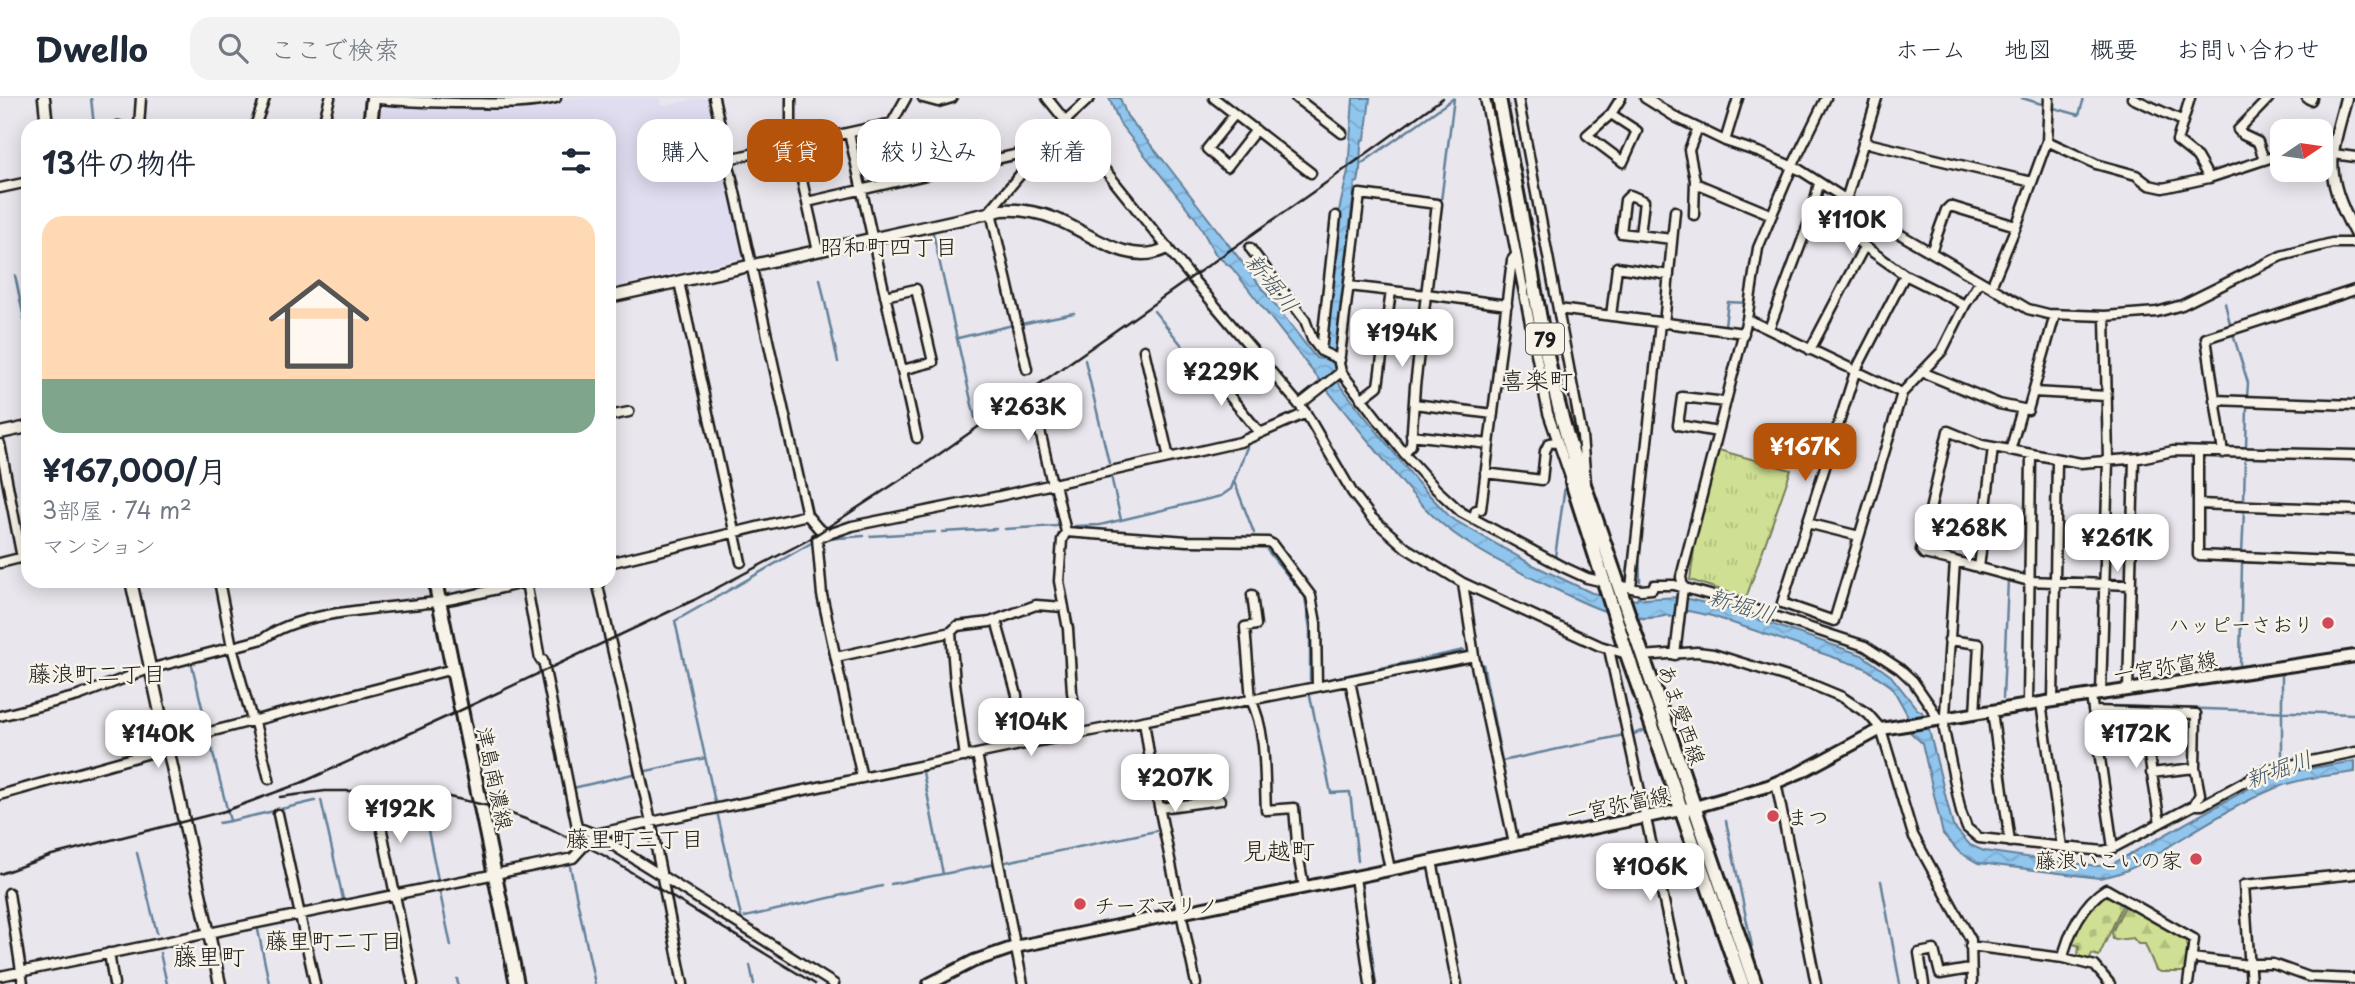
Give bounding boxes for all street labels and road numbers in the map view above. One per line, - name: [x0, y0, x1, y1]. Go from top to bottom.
- road number: 79: [1526, 324, 1564, 354]
- street label: 一宮弥富線: [2111, 641, 2219, 689]
- street label: あま愛西線: [1651, 659, 1715, 769]
- street label: 津島南濃線: [469, 723, 523, 833]
- street label: 一宮弥富線: [1563, 776, 1673, 830]

